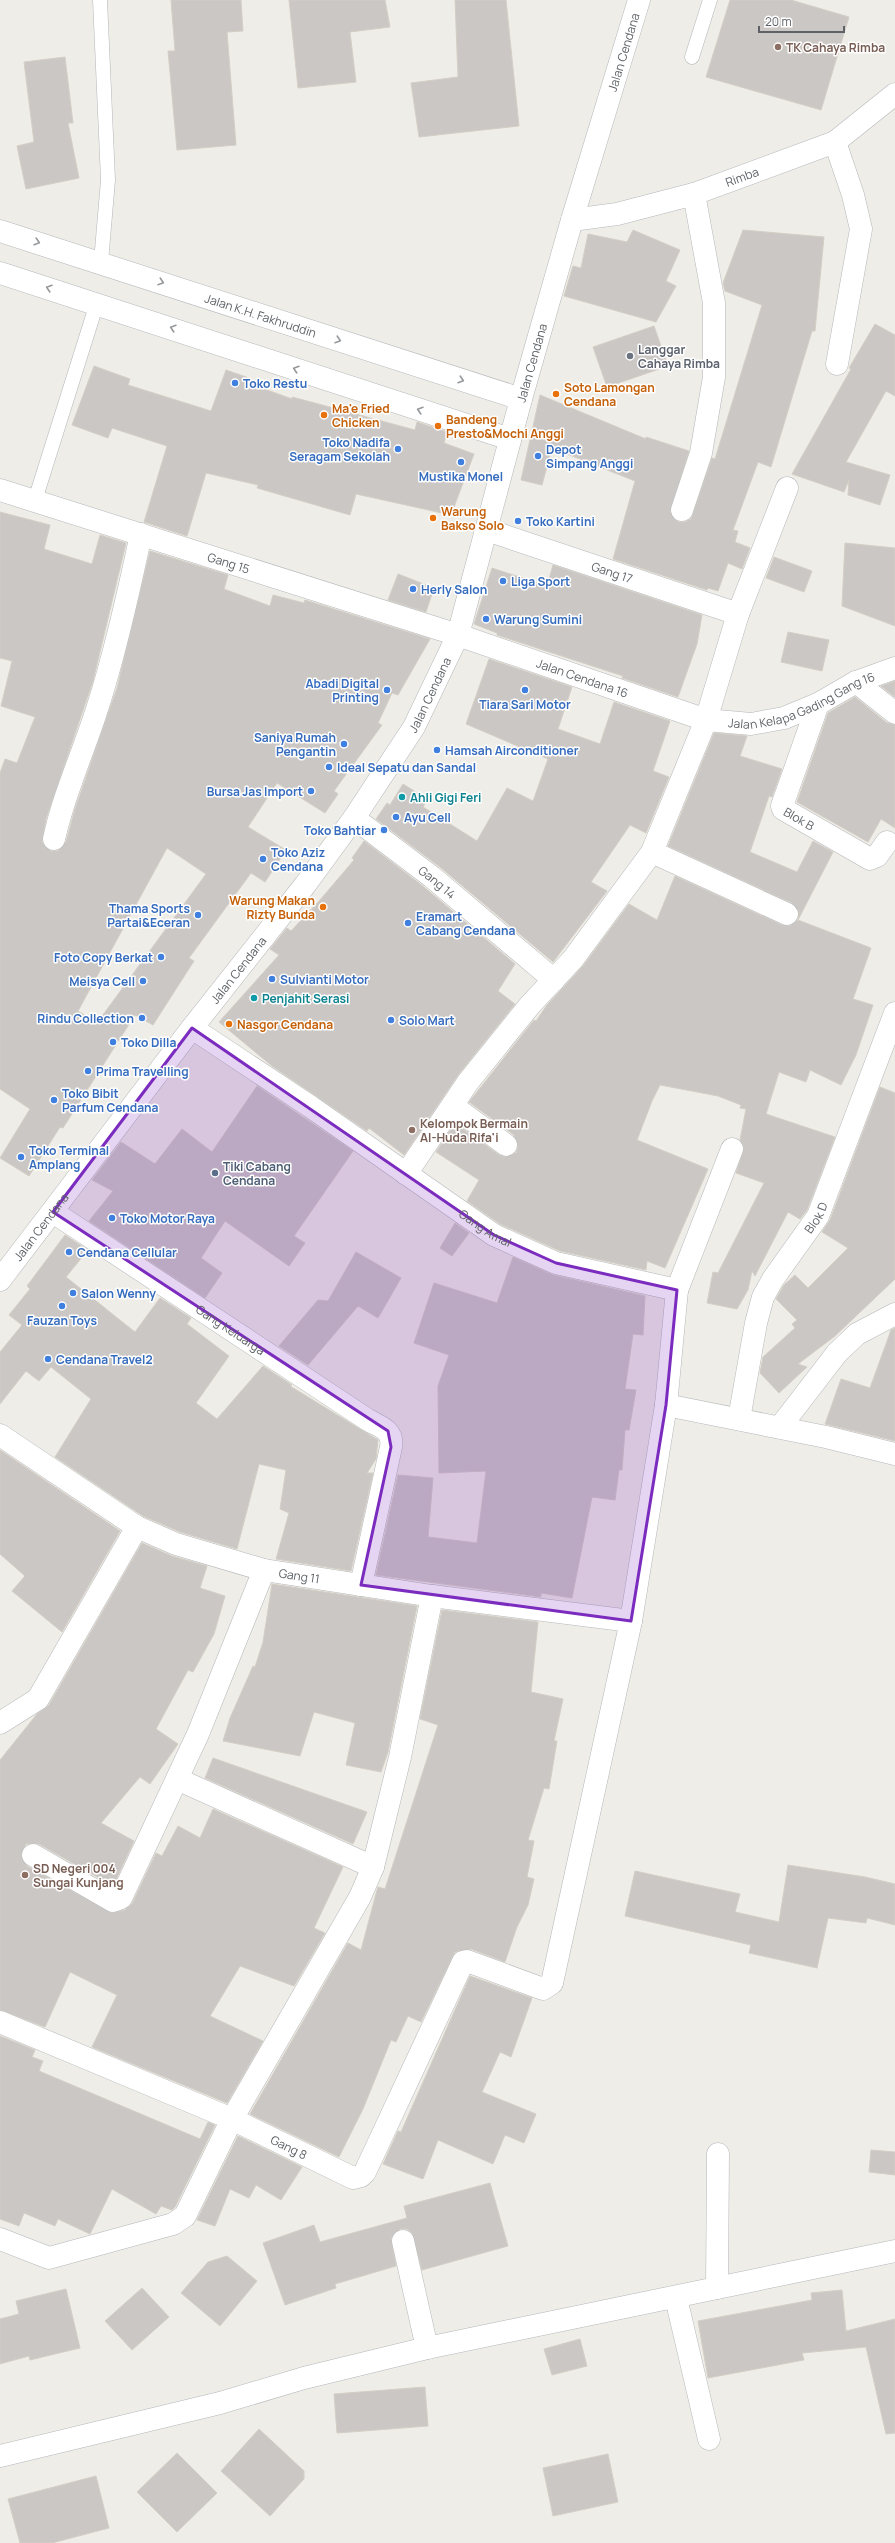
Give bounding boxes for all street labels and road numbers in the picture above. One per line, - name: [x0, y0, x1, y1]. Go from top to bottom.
- street label: Jalan Cendana: [603, 11, 643, 93]
- street label: Rimba: [723, 162, 761, 190]
- street label: Jalan K.H. Fakhruddin: [203, 289, 319, 341]
- street label: Jalan Cendana: [512, 321, 551, 404]
- street label: Gang 15: [206, 548, 252, 577]
- street label: Gang 17: [589, 557, 635, 587]
- street label: Jalan Cendana: [404, 654, 455, 736]
- street label: Jalan Cendana 16: [534, 654, 631, 701]
- street label: Jalan Kelapa Gading Gang 16: [727, 668, 877, 733]
- street label: Blok B: [781, 803, 818, 834]
- street label: Gang 14: [415, 861, 460, 902]
- street label: Jalan Cendana: [206, 933, 270, 1007]
- street label: Jalan Cendana: [9, 1189, 72, 1264]
- street label: Blok D: [800, 1200, 831, 1237]
- street label: Gang Amal: [456, 1205, 514, 1250]
- street label: Gang Keluarga: [193, 1300, 269, 1358]
- street label: Gang 11: [278, 1564, 321, 1587]
- street label: Gang 8: [268, 2131, 310, 2163]

